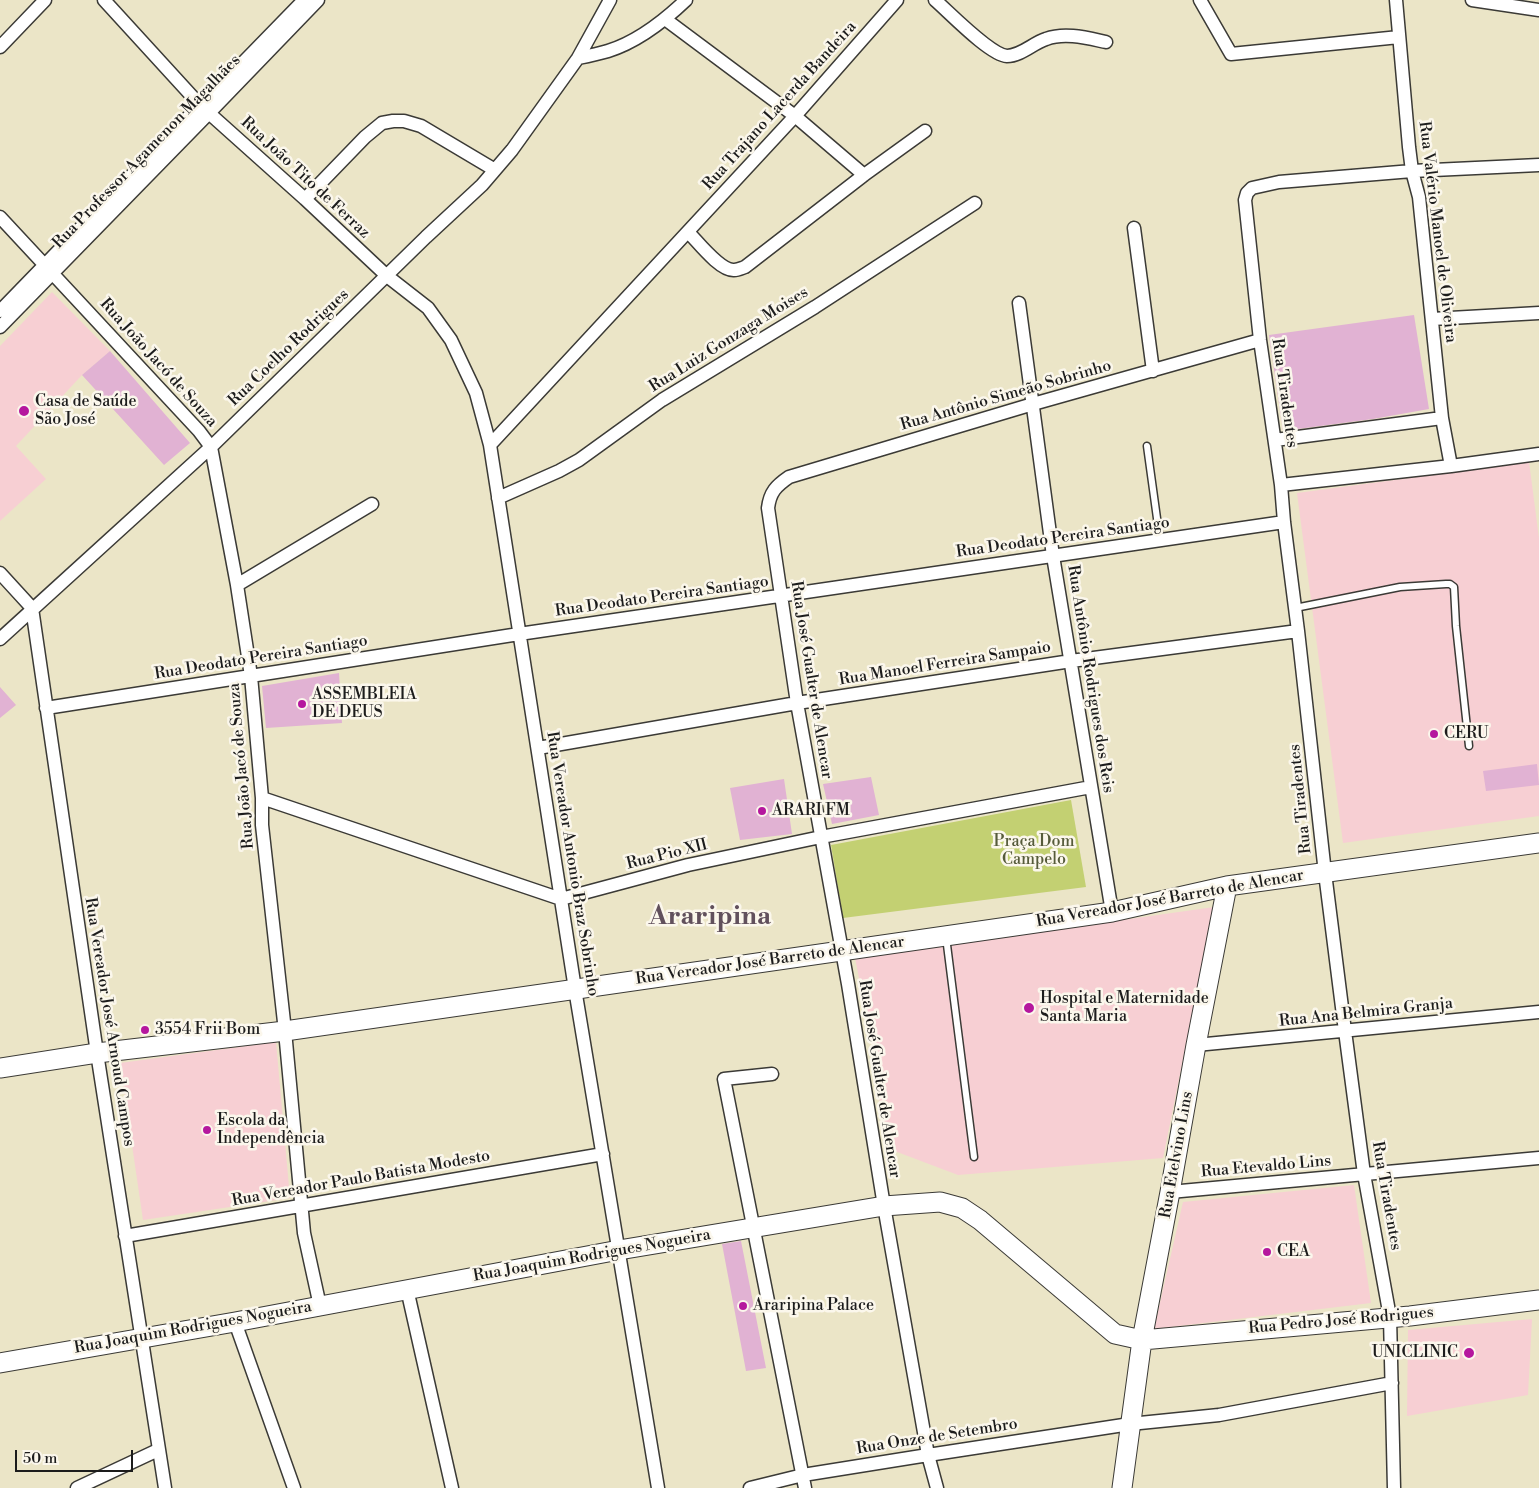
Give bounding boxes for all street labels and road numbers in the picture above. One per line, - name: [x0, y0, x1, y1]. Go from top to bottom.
- street label: Rua Trajano Lacerda Bandeira: [699, 18, 861, 194]
- street label: Rua Professor Agamenon Magalhães: [49, 51, 245, 253]
- street label: Rua João Tito de Ferraz: [236, 113, 374, 243]
- street label: Rua Valério Manoel de Oliveira: [1414, 120, 1460, 344]
- street label: Rua Luiz Gonzaga Moises: [646, 283, 812, 397]
- street label: Rua Coelho Rodrigues: [225, 285, 353, 411]
- street label: Rua João Jacó de Souza: [95, 295, 221, 431]
- street label: Rua Tiradentes: [1267, 337, 1301, 449]
- street label: Rua Antônio Simeão Sobrinho: [898, 357, 1114, 435]
- street label: Rua Deodato Pereira Santiago: [955, 513, 1171, 563]
- street label: Rua Antônio Rodrigues dos Reis: [1062, 564, 1118, 794]
- street label: Rua Deodato Pereira Santiago: [554, 572, 770, 622]
- street label: Rua José Gualter de Alencar: [786, 580, 836, 780]
- street label: Rua Deodato Pereira Santiago: [153, 632, 369, 684]
- street label: Rua Manoel Ferreira Sampaio: [838, 638, 1052, 690]
- street label: Rua João Jacó de Souza: [225, 682, 259, 850]
- street label: Rua Vereador Antonio Braz Sobrinho: [542, 730, 602, 998]
- street label: Rua Tiradentes: [1286, 743, 1316, 855]
- street label: Rua Pio XII: [624, 836, 710, 874]
- street label: Rua Vereador José Barreto de Alencar: [1035, 866, 1305, 932]
- street label: Rua Vereador José Arnoud Campos: [80, 896, 138, 1148]
- street label: Rua Vereador José Barreto de Alencar: [634, 933, 906, 989]
- street label: Rua José Gualter de Alencar: [854, 979, 904, 1179]
- street label: Rua Ana Belmira Granja: [1278, 994, 1454, 1032]
- street label: Rua Etelvino Lins: [1156, 1090, 1198, 1220]
- street label: Rua Tiradentes: [1367, 1140, 1405, 1252]
- street label: Rua Vereador Paulo Batista Modesto: [230, 1147, 492, 1211]
- street label: Rua Etevaldo Lins: [1200, 1152, 1332, 1182]
- street label: Rua Joaquim Rodrigues Nogueira: [472, 1226, 712, 1286]
- street label: Rua Joaquim Rodrigues Nogueira: [73, 1298, 313, 1358]
- street label: Rua Pedro José Rodrigues: [1248, 1303, 1434, 1339]
- street label: Rua Onze de Setembro: [855, 1415, 1019, 1459]

